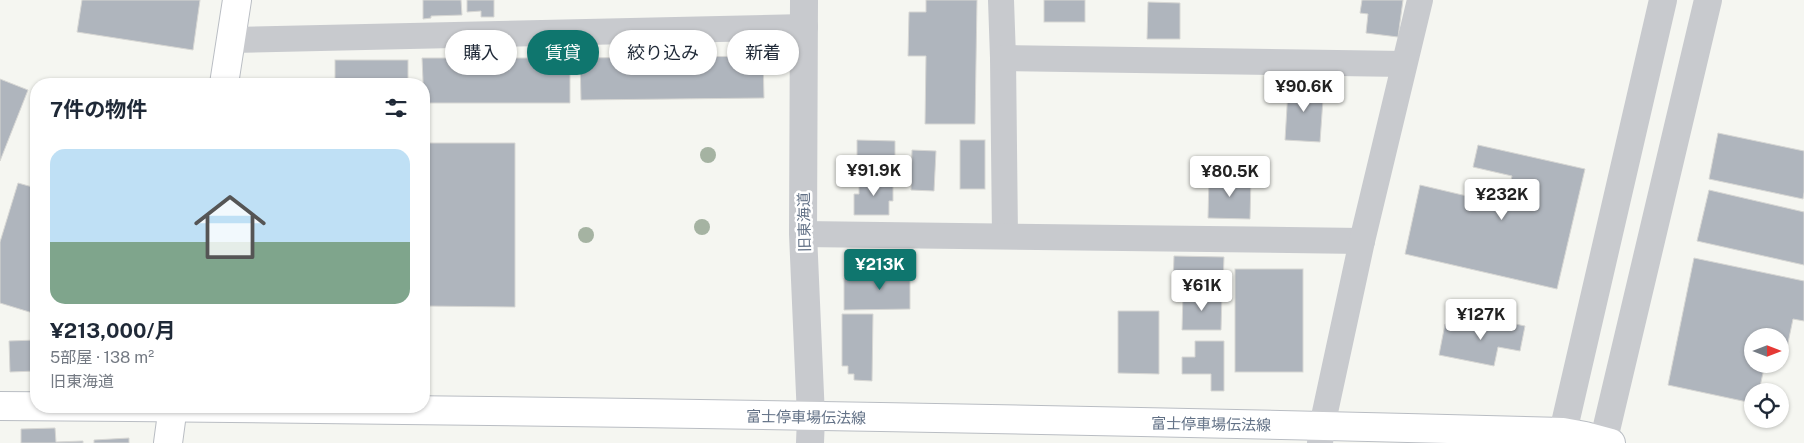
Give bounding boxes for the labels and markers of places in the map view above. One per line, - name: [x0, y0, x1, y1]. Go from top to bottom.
- pin: ¥90.6K: [1263, 70, 1345, 113]
- pin: ¥91.9K: [833, 154, 915, 197]
- pin: ¥80.5K: [1189, 156, 1271, 198]
- pin: ¥232K: [1467, 178, 1537, 221]
- pin: ¥213K: [845, 248, 915, 291]
- pin: ¥61K: [1172, 270, 1232, 312]
- pin: ¥127K: [1446, 298, 1516, 341]

